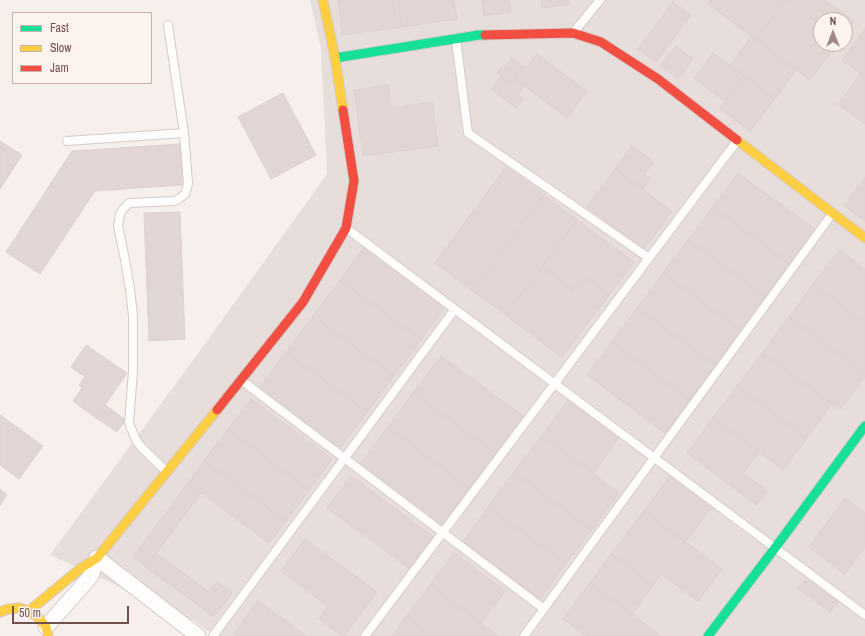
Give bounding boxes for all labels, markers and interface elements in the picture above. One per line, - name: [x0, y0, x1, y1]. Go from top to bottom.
- legend: [12, 12, 152, 84]
- north arrow: [813, 12, 853, 52]
- text: N: [830, 14, 836, 28]
- text: Fast: [50, 20, 69, 36]
- text: Slow: [50, 40, 71, 56]
- text: Jam: [50, 60, 69, 76]
- scale bar: [14, 598, 131, 624]
- text: 50 m: [19, 605, 41, 621]

